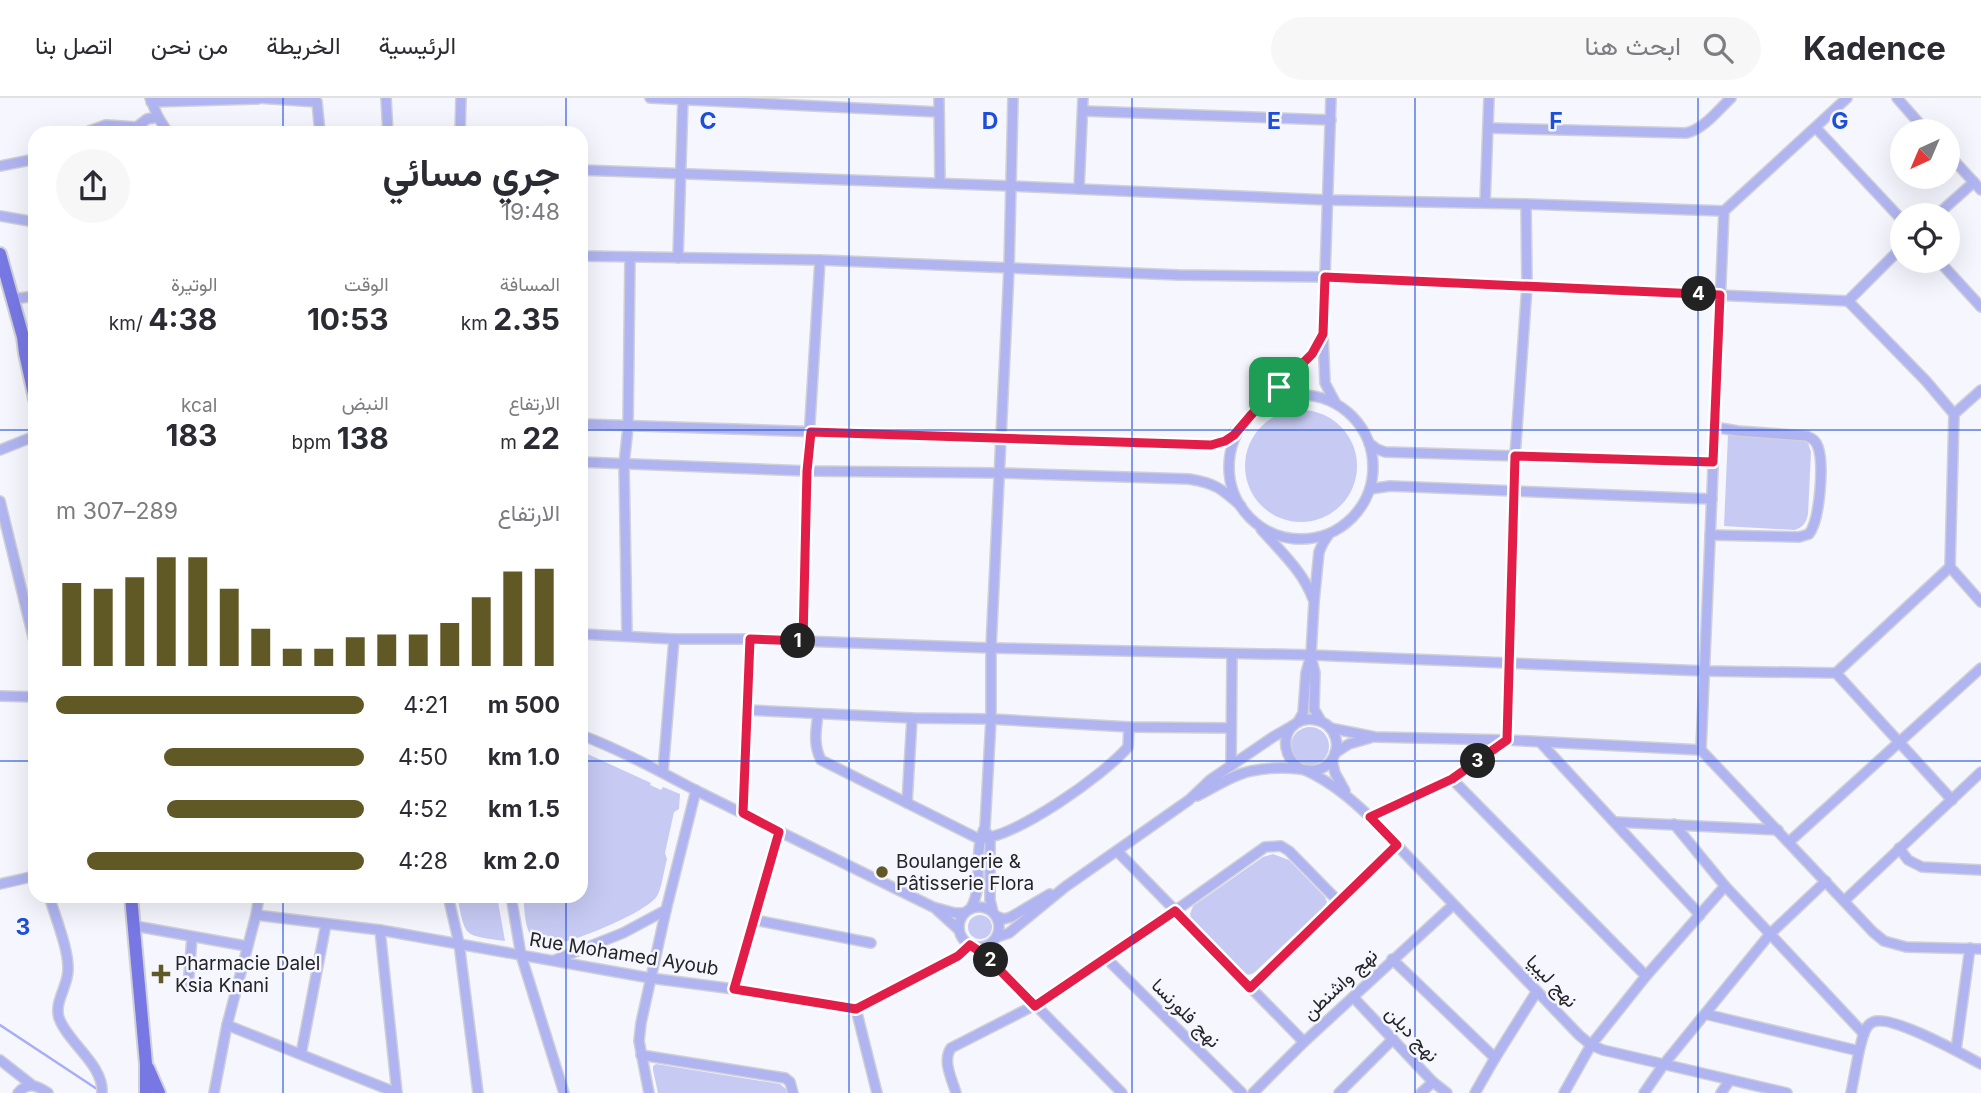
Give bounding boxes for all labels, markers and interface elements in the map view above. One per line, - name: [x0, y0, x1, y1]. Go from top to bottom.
- search box: [1271, 17, 1761, 80]
- text: Kadence: [1803, 28, 1946, 68]
- icon: search: [1699, 29, 1737, 67]
- text: ابحث هنا: [1584, 30, 1681, 61]
- text: اتصل بنا: [35, 31, 113, 60]
- text: من نحن: [151, 31, 228, 60]
- text: الخريطة: [266, 31, 340, 60]
- text: الرئيسية: [378, 31, 456, 60]
- text: C: [699, 107, 717, 135]
- text: D: [982, 107, 998, 135]
- text: E: [1267, 107, 1281, 135]
- text: F: [1549, 107, 1563, 135]
- text: G: [1831, 107, 1849, 135]
- north arrow: [1890, 119, 1960, 189]
- map controls: [1890, 119, 1960, 273]
- button: share: [56, 149, 130, 223]
- text: جري مسائي: [382, 149, 560, 195]
- text: 19:48: [501, 198, 560, 226]
- button: locate: [1890, 203, 1960, 273]
- text: الوتيرة: [171, 273, 217, 296]
- text: الوقت: [344, 273, 389, 296]
- text: المسافة: [500, 273, 560, 296]
- pin: 4: [1682, 276, 1716, 312]
- text: 4: [1692, 282, 1705, 305]
- text: 4:38: [148, 301, 217, 337]
- text: 10:53: [307, 301, 389, 337]
- text: 2.35: [493, 301, 560, 337]
- text: /km: [109, 312, 148, 335]
- text: km: [461, 312, 493, 335]
- pin: [1249, 357, 1309, 417]
- icon: arrive: [1260, 368, 1298, 406]
- text: النبض: [342, 392, 389, 415]
- text: الارتفاع: [508, 392, 560, 415]
- text: kcal: [181, 394, 217, 417]
- text: 183: [166, 417, 217, 453]
- text: 138: [337, 420, 389, 456]
- text: 22: [522, 420, 560, 456]
- text: bpm: [292, 431, 337, 454]
- text: m: [500, 431, 522, 454]
- text: 289–307 m: [56, 497, 178, 525]
- text: الارتفاع: [498, 499, 560, 527]
- pin: 1: [780, 624, 816, 658]
- text: 1: [793, 629, 802, 652]
- text: 4:21: [403, 691, 448, 719]
- text: 500 m: [488, 691, 560, 719]
- text: 4:50: [398, 743, 448, 771]
- text: 1.0 km: [488, 743, 560, 771]
- pin: 3: [1460, 744, 1496, 778]
- text: 3: [1471, 749, 1484, 772]
- text: 4:52: [399, 795, 448, 823]
- text: 1.5 km: [488, 795, 560, 823]
- text: 4:28: [398, 847, 448, 875]
- text: 2.0 km: [483, 847, 560, 875]
- place label: Boulangerie & Pâtisserie Flora: [896, 850, 1034, 895]
- marker: Boulangerie & Pâtisserie Flora: [874, 864, 890, 880]
- text: 3: [16, 913, 30, 941]
- street label: Rue Mohamed Ayoub: [528, 928, 720, 980]
- pin: 2: [974, 942, 1009, 978]
- street label: نهج واشنطن: [1298, 944, 1384, 1026]
- text: 2: [985, 948, 996, 971]
- street label: نهج ليبيا: [1520, 950, 1583, 1013]
- place label: Pharmacie Dalel Ksia Knani: [175, 952, 320, 997]
- marker: Pharmacie Dalel Ksia Knani: [153, 966, 169, 982]
- street label: نهج فلورنسا: [1145, 974, 1225, 1054]
- street label: نهج دبلن: [1379, 1001, 1444, 1068]

